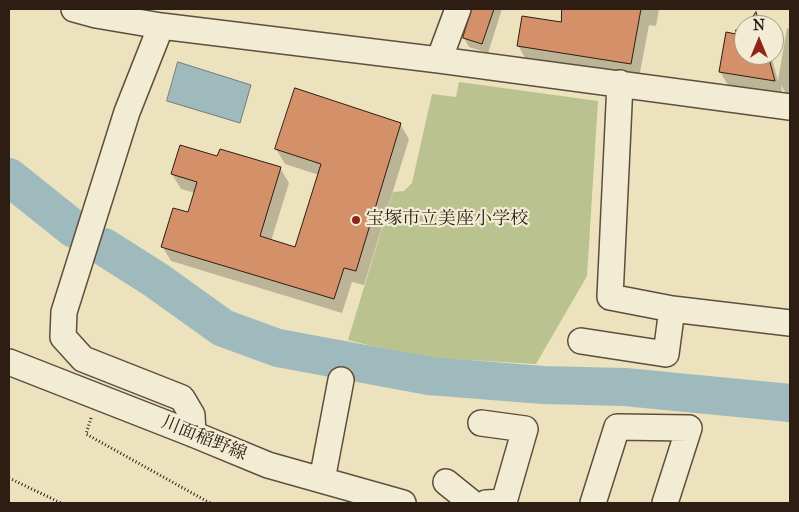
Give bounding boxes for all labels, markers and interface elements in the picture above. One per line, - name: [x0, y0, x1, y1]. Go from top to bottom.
- north arrow: [734, 15, 784, 65]
- text: N: [753, 17, 765, 34]
- place label: 宝塚市立美座小学校: [366, 209, 528, 231]
- marker: 宝塚市立美座小学校: [350, 214, 362, 226]
- street label: 川面稲野線: [158, 412, 250, 466]

